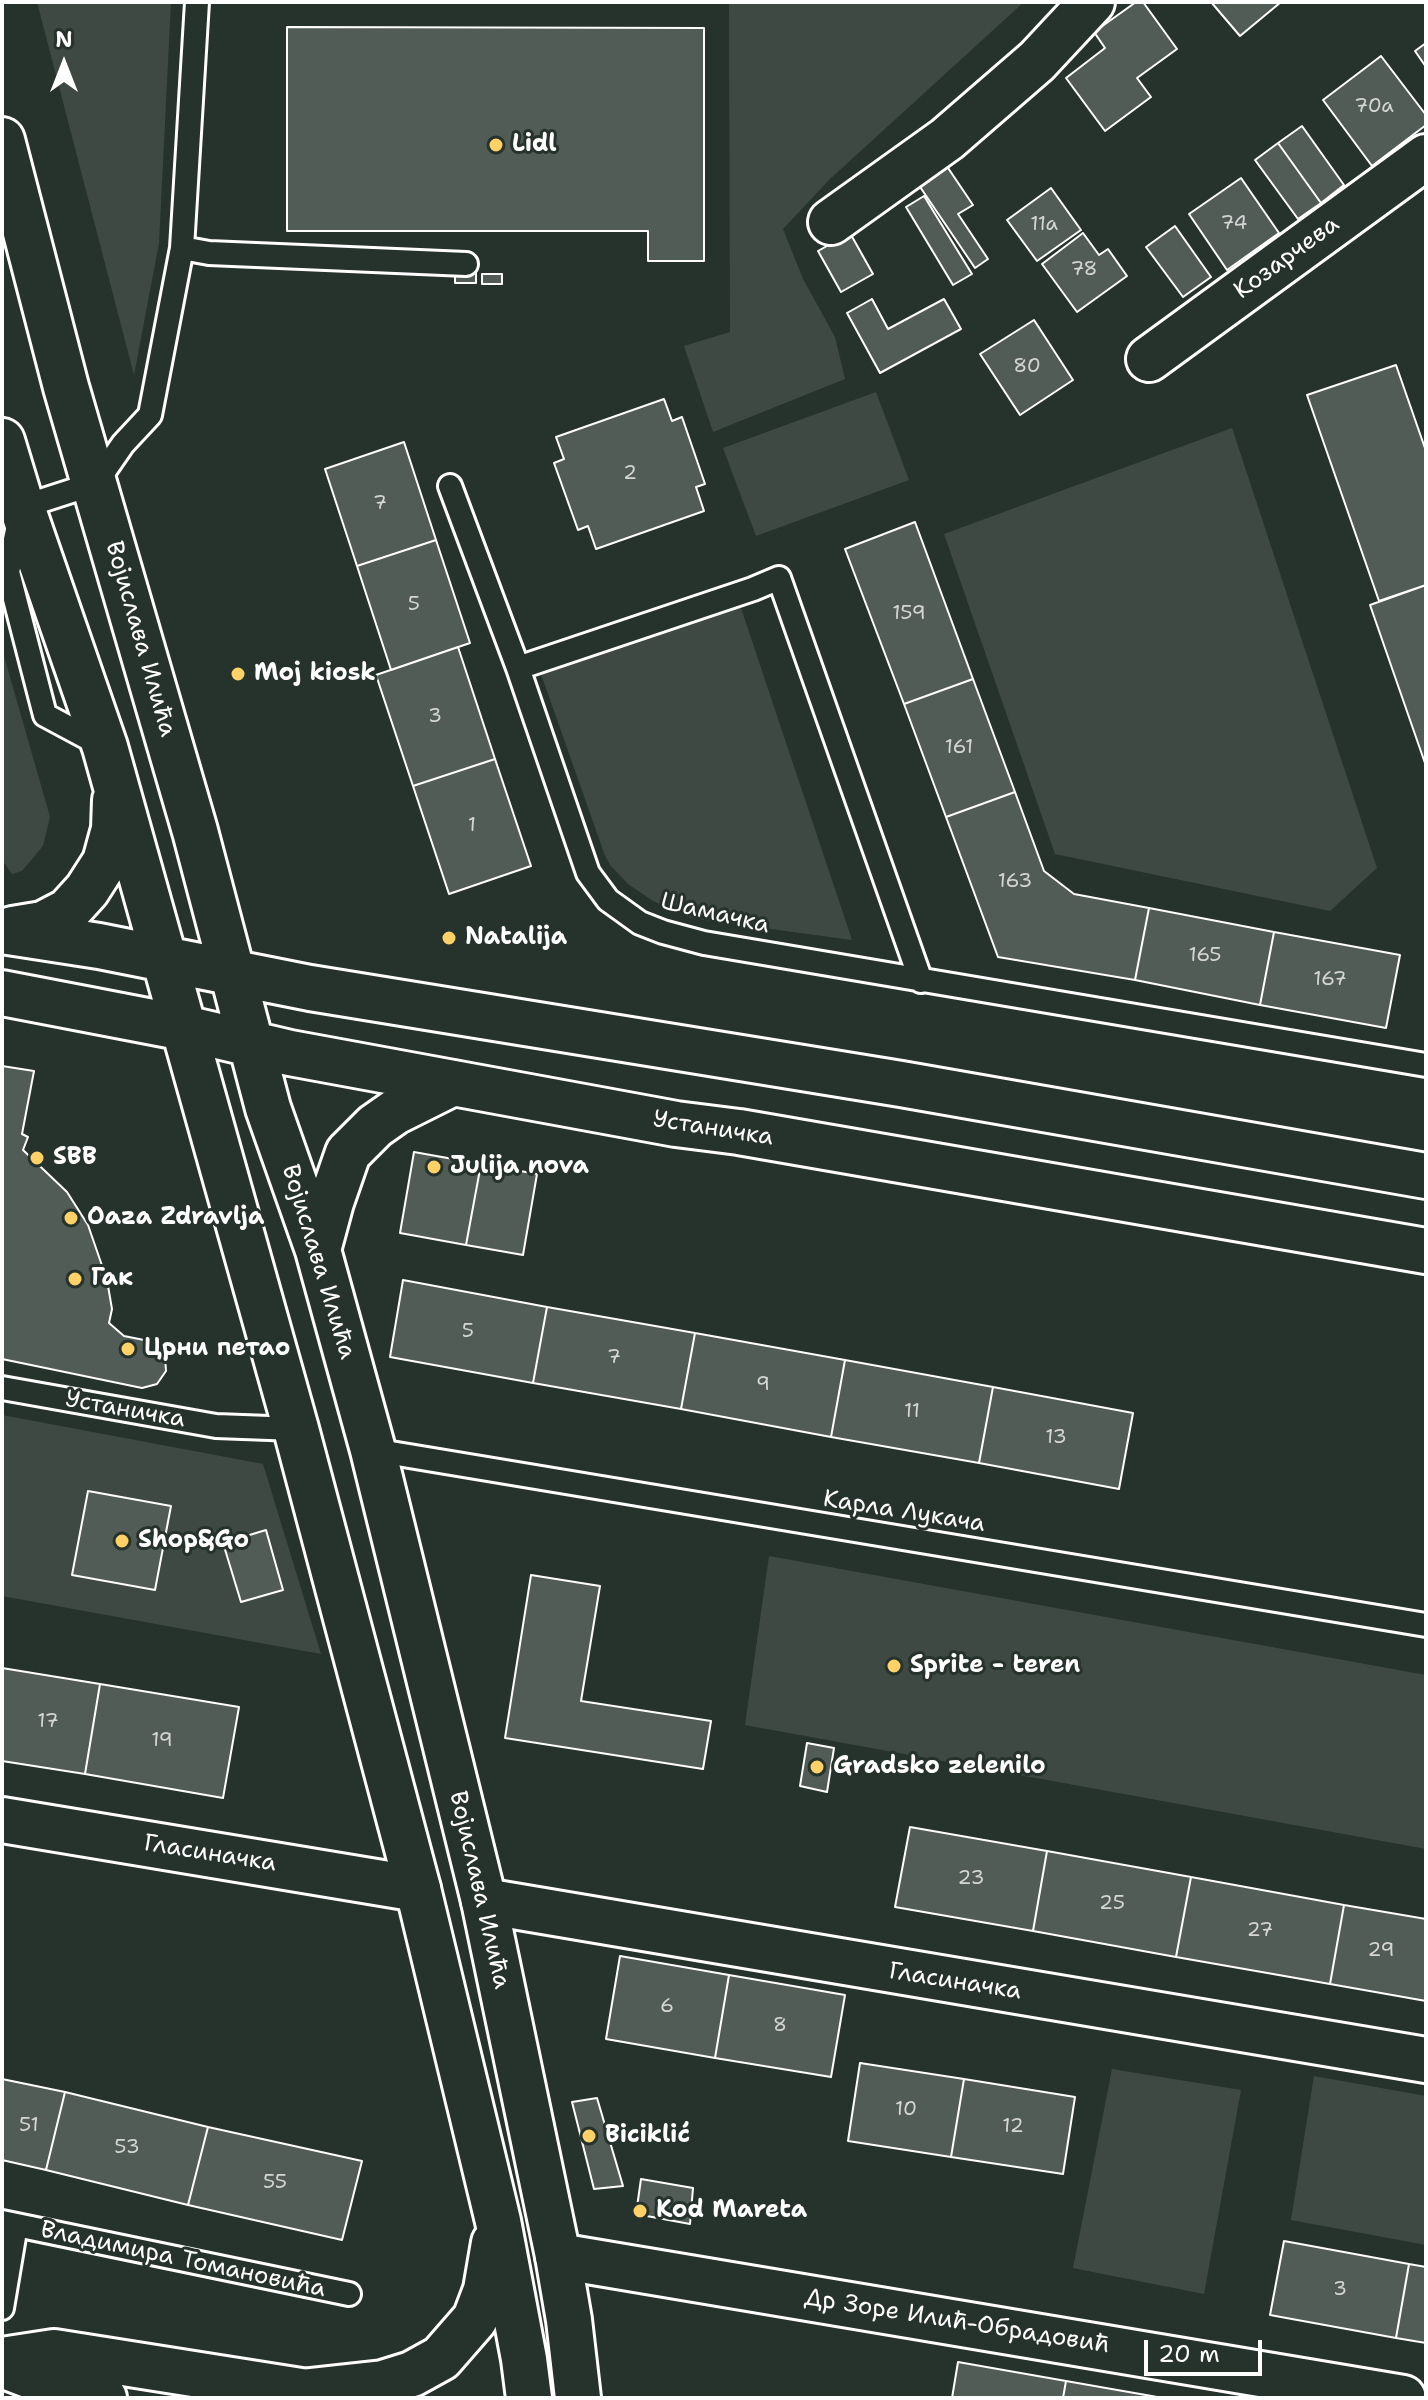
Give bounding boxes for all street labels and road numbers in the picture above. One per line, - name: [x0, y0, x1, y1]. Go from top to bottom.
- street label: Козарчева: [1229, 210, 1345, 306]
- street label: Војислава Илића: [98, 538, 182, 740]
- street label: Шамачка: [658, 887, 772, 941]
- street label: Устаничка: [651, 1105, 775, 1153]
- street label: Војислава Илића: [275, 1161, 361, 1363]
- street label: Устаничка: [63, 1385, 187, 1435]
- street label: Карла Лукача: [821, 1485, 987, 1539]
- street label: Војислава Илића: [442, 1788, 516, 1992]
- street label: Гласиначка: [142, 1829, 278, 1879]
- street label: Гласиначка: [887, 1957, 1023, 2007]
- street label: Владимира Томановића: [38, 2216, 328, 2304]
- street label: Др Зоре Илић-Обрадовић: [802, 2284, 1112, 2360]

